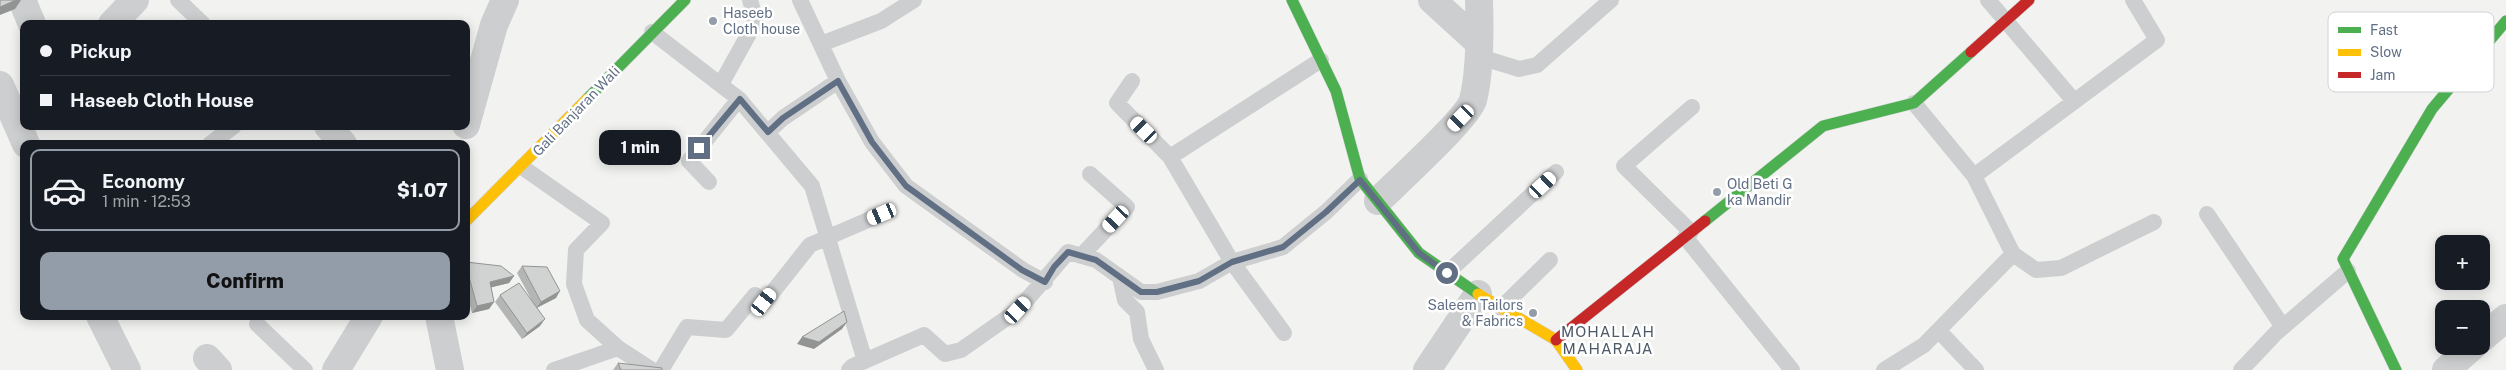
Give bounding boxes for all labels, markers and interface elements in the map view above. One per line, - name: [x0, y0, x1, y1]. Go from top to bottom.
- place label: Haseeb Cloth house: [723, 5, 800, 37]
- legend: [2328, 12, 2494, 92]
- marker: Haseeb Cloth house: [707, 15, 719, 27]
- text: Fast: [2370, 22, 2398, 38]
- text: Pickup: [70, 40, 132, 62]
- text: Slow: [2370, 44, 2402, 60]
- street label: Gali Banjaran Wali: [529, 63, 623, 159]
- text: Jam: [2370, 67, 2395, 83]
- text: Haseeb Cloth House: [70, 89, 254, 111]
- car: [1445, 102, 1476, 134]
- car: [1128, 114, 1159, 146]
- callout: 1 min: [599, 130, 682, 166]
- route end: [688, 137, 710, 159]
- text: 1 min: [620, 138, 660, 157]
- icon: car: [42, 168, 87, 213]
- car: [1526, 169, 1559, 201]
- text: Economy: [102, 170, 185, 192]
- place label: Old Beti G ka Mandir: [1727, 176, 1792, 208]
- text: $1.07: [397, 179, 448, 201]
- marker: Old Beti G ka Mandir: [1711, 186, 1723, 198]
- text: 1 min · 12:53: [102, 192, 191, 211]
- car: [865, 201, 898, 227]
- car: [1100, 203, 1131, 235]
- map controls: [2435, 235, 2490, 355]
- button: +: [2435, 235, 2490, 290]
- button: Confirm: [40, 252, 450, 310]
- route start: [1436, 262, 1458, 284]
- car: [748, 286, 779, 318]
- car: [1002, 294, 1033, 326]
- place label: Saleem Tailors & Fabrics: [1428, 297, 1523, 329]
- button: −: [2435, 300, 2490, 355]
- marker: Saleem Tailors & Fabrics: [1527, 307, 1539, 319]
- district label: MOHALLAH MAHARAJA: [1561, 323, 1655, 357]

